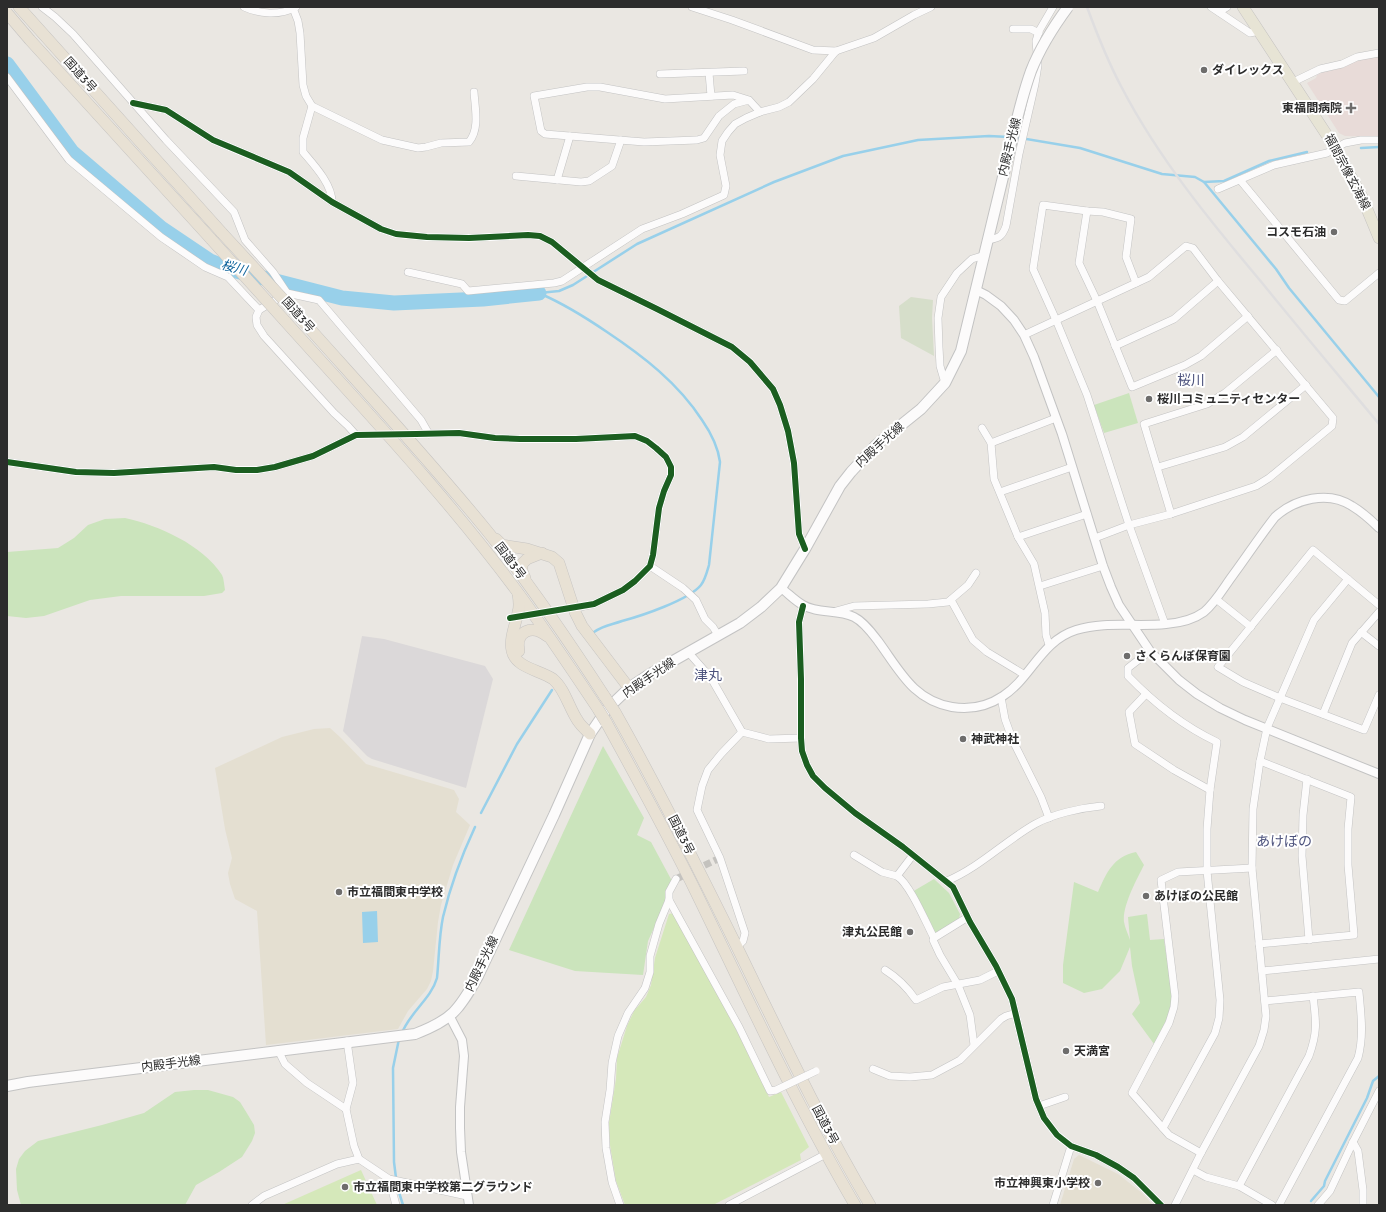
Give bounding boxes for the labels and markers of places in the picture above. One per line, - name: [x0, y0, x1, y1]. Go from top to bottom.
- place label: ダイレックス: [1212, 63, 1284, 78]
- marker: ダイレックス: [1199, 65, 1209, 75]
- place label: 東福間病院: [1282, 101, 1342, 116]
- marker: 東福間病院: [1345, 102, 1357, 114]
- place label: コスモ石油: [1266, 225, 1326, 240]
- marker: コスモ石油: [1329, 227, 1339, 237]
- place label: 桜川コミュ二ティセンター: [1157, 392, 1300, 407]
- marker: 桜川コミュ二ティセンター: [1144, 394, 1154, 404]
- place label: さくらんぼ保育園: [1135, 649, 1231, 664]
- marker: さくらんぼ保育園: [1122, 651, 1132, 661]
- place label: 神武神社: [971, 732, 1019, 747]
- marker: 神武神社: [958, 734, 968, 744]
- place label: 市立福間東中学校: [347, 885, 443, 900]
- marker: 市立福間東中学校: [334, 887, 344, 897]
- place label: あけぼの公民館: [1154, 889, 1238, 904]
- marker: あけぼの公民館: [1141, 891, 1151, 901]
- place label: 津丸公民館: [842, 925, 902, 940]
- marker: 津丸公民館: [905, 927, 915, 937]
- place label: 天満宮: [1074, 1044, 1110, 1059]
- marker: 天満宮: [1061, 1046, 1071, 1056]
- place label: 市立神興東小学校: [994, 1176, 1090, 1191]
- marker: 市立神興東小学校: [1093, 1178, 1103, 1188]
- place label: 市立福間東中学校第二グラウンド: [353, 1180, 533, 1195]
- marker: 市立福間東中学校第二グラウンド: [340, 1182, 350, 1192]

